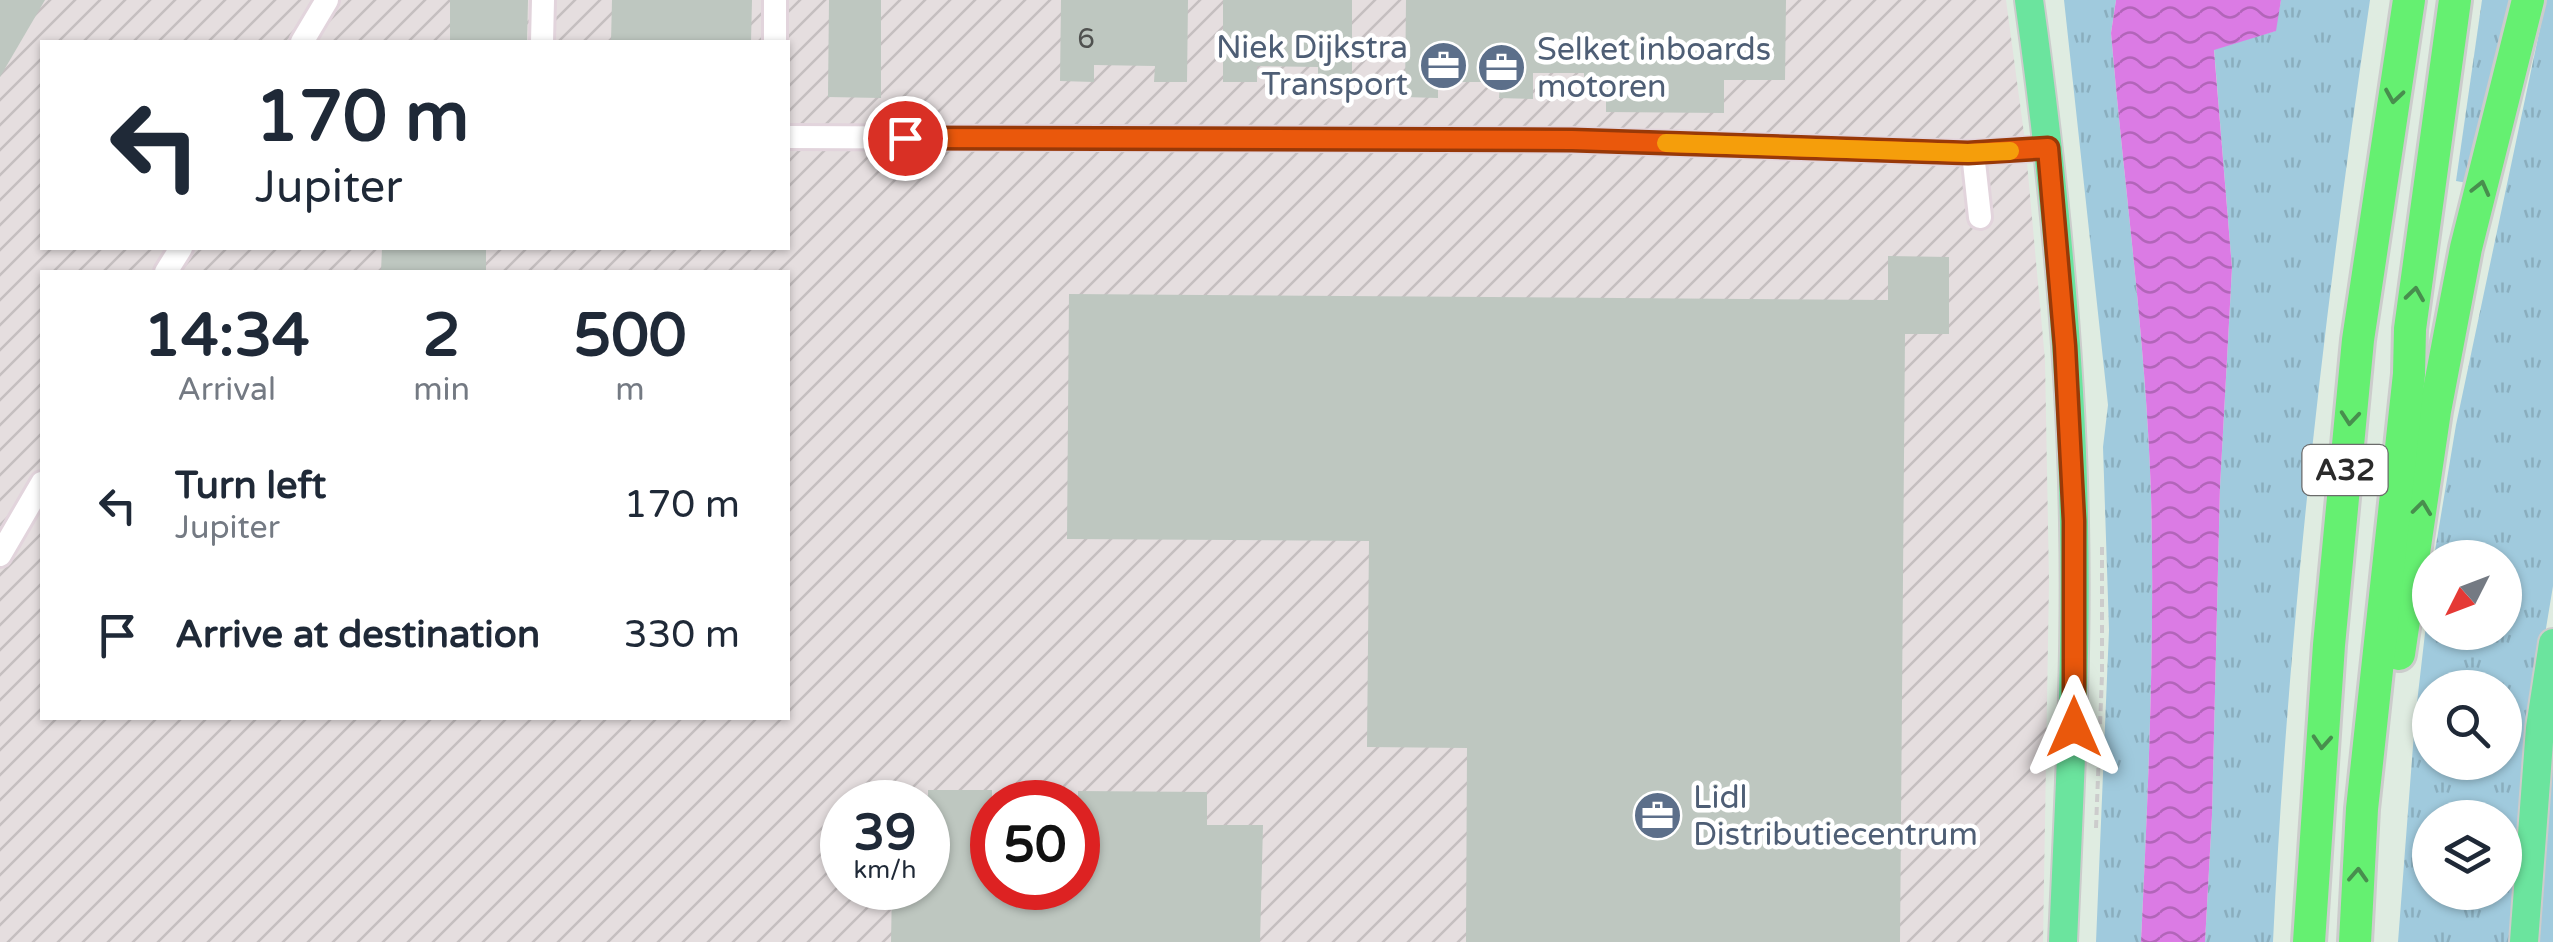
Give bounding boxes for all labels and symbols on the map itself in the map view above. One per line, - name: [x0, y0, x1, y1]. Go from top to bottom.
- house number: 6: [1077, 22, 1095, 56]
- place label: Niek Dijkstra Transport: [1216, 29, 1408, 104]
- place label: Selket inboards motoren: [1537, 31, 1771, 106]
- office icon: Niek Dijkstra Transport: [1417, 40, 1469, 92]
- office icon: Selket inboards motoren: [1476, 42, 1528, 94]
- one-way arrow: [2385, 88, 2406, 105]
- pin: [863, 96, 948, 181]
- one-way arrow: [2469, 180, 2490, 197]
- one-way arrow: [2403, 286, 2424, 302]
- one-way arrow: [2340, 411, 2361, 427]
- road number: A32: [2302, 445, 2388, 495]
- one-way arrow: [2411, 499, 2432, 515]
- north arrow: [2412, 540, 2522, 650]
- position arrow: [2022, 675, 2126, 779]
- one-way arrow: [2311, 735, 2333, 751]
- place label: Lidl Distributiecentrum: [1693, 779, 1978, 854]
- speed limit sign: 50: [970, 780, 1100, 910]
- office icon: Lidl Distributiecentrum: [1632, 790, 1684, 842]
- one-way arrow: [2347, 867, 2368, 883]

